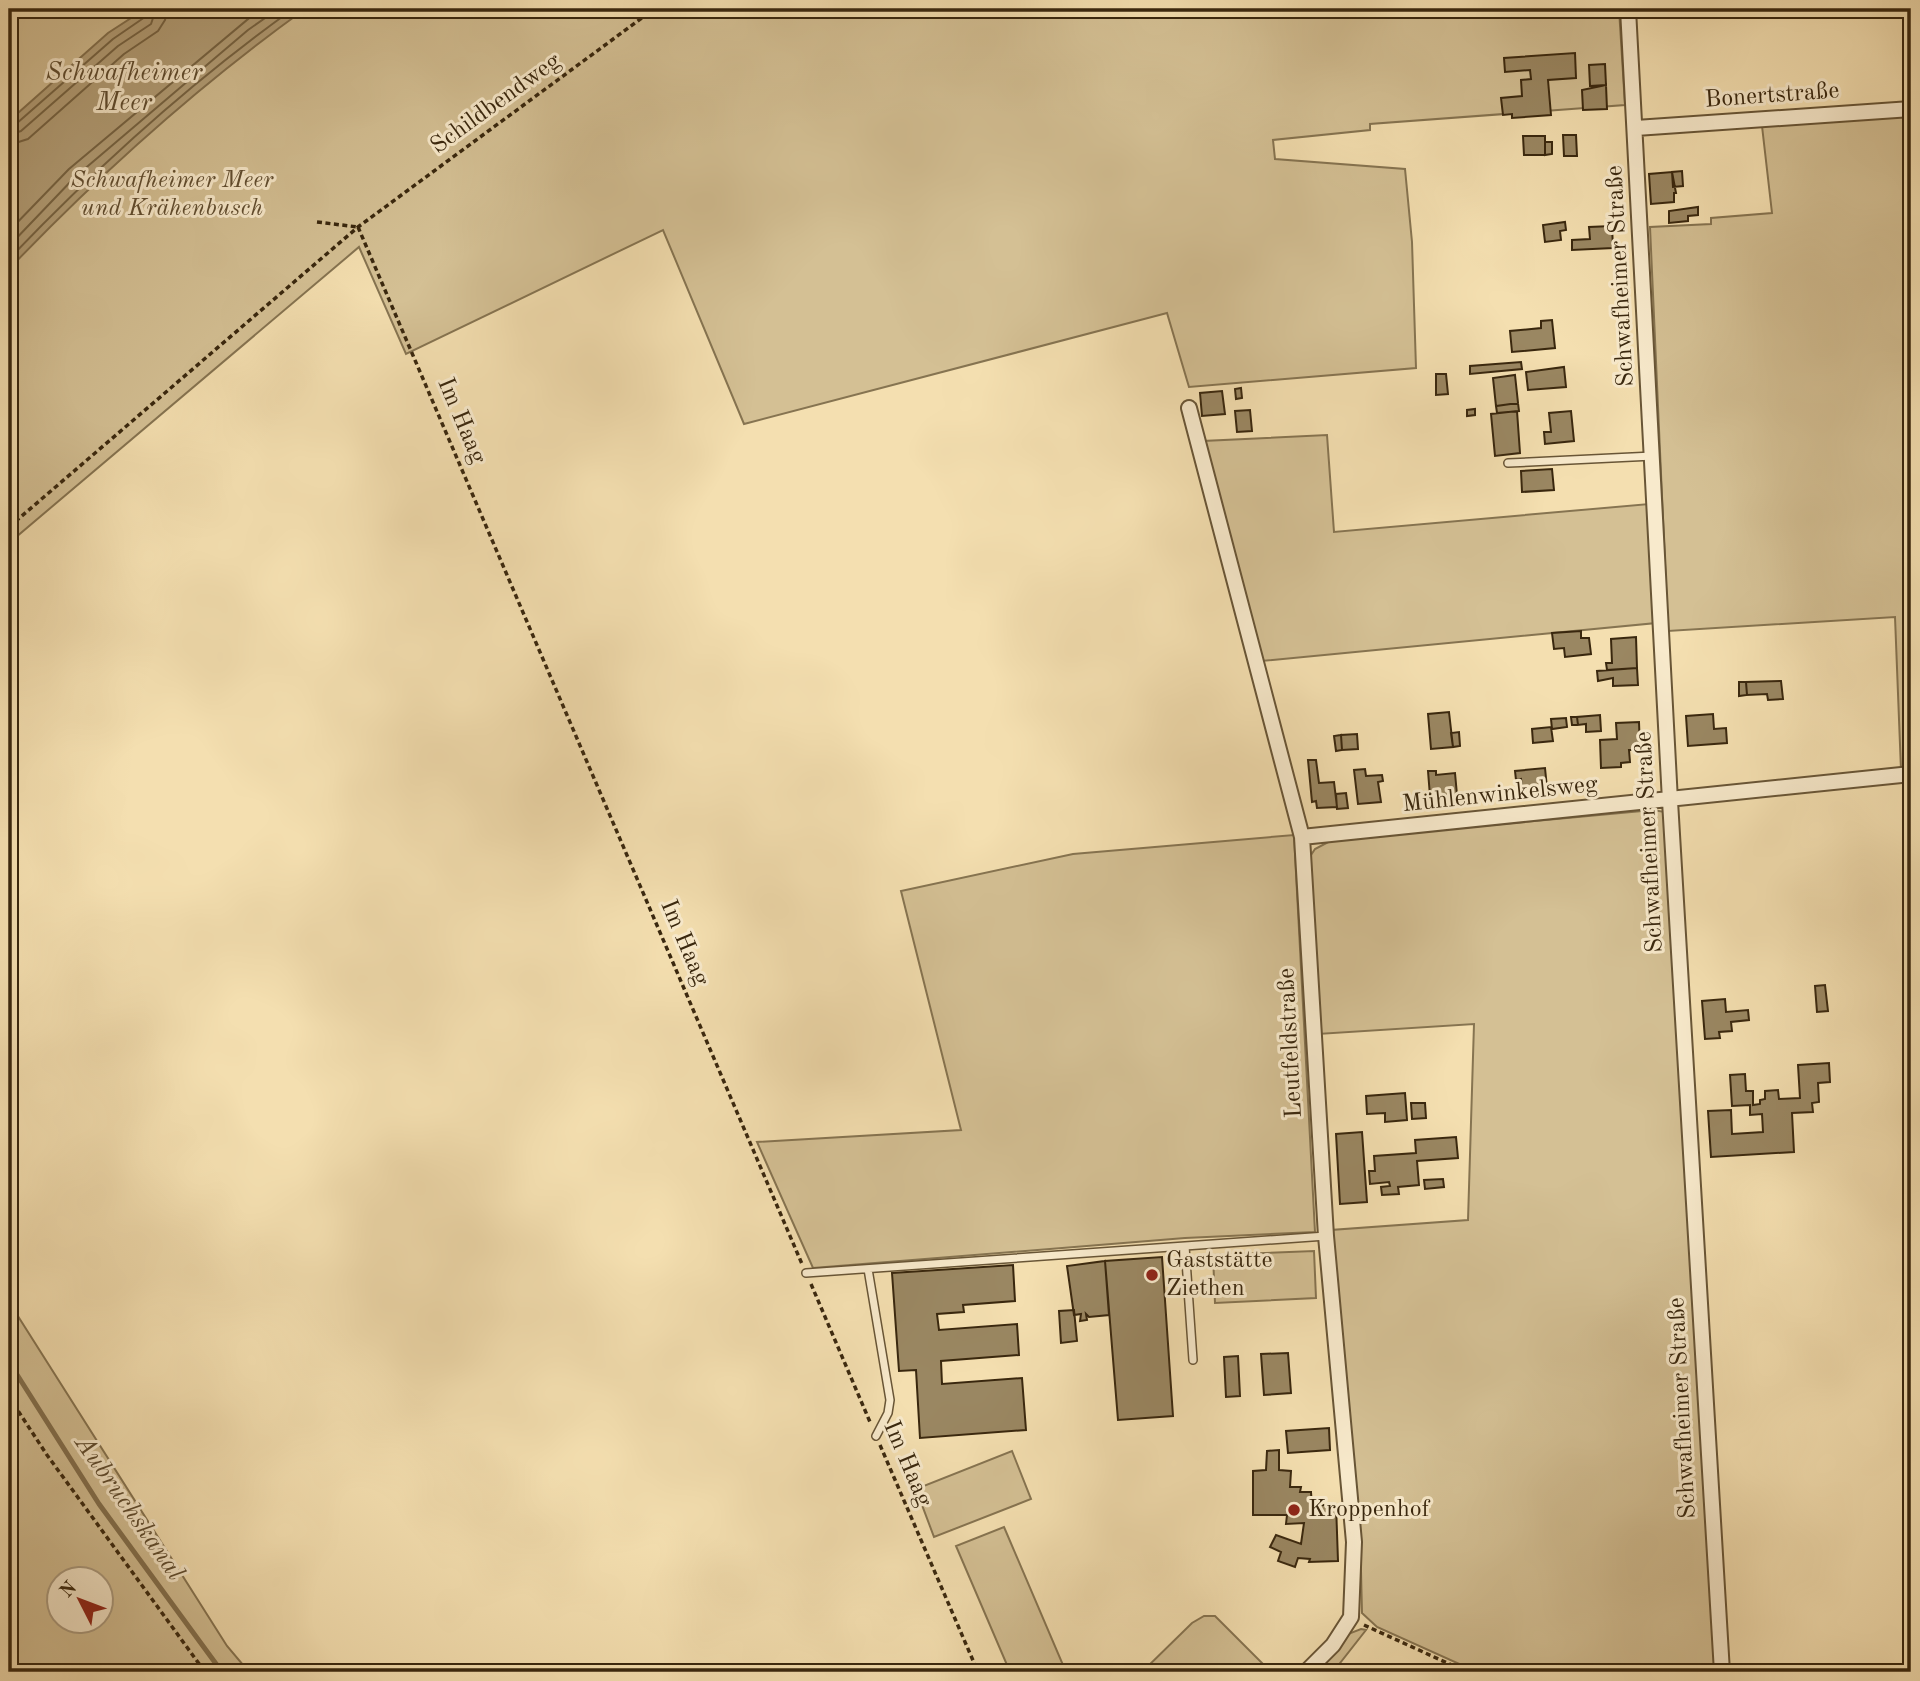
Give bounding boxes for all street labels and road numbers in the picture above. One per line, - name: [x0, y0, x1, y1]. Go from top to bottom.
- street label: Schildbendweg: [427, 49, 565, 159]
- street label: Bonertstraße: [1704, 79, 1840, 113]
- street label: Schwafheimer Straße: [1603, 165, 1639, 387]
- street label: Im Haag: [432, 375, 490, 468]
- street label: Schwafheimer Straße: [1632, 731, 1668, 953]
- street label: Mühlenwinkelsweg: [1401, 773, 1599, 817]
- street label: Im Haag: [655, 897, 713, 990]
- street label: Leutfeldstraße: [1275, 967, 1307, 1119]
- street label: Schwafheimer Straße: [1665, 1297, 1701, 1519]
- street label: Im Haag: [878, 1418, 936, 1511]

